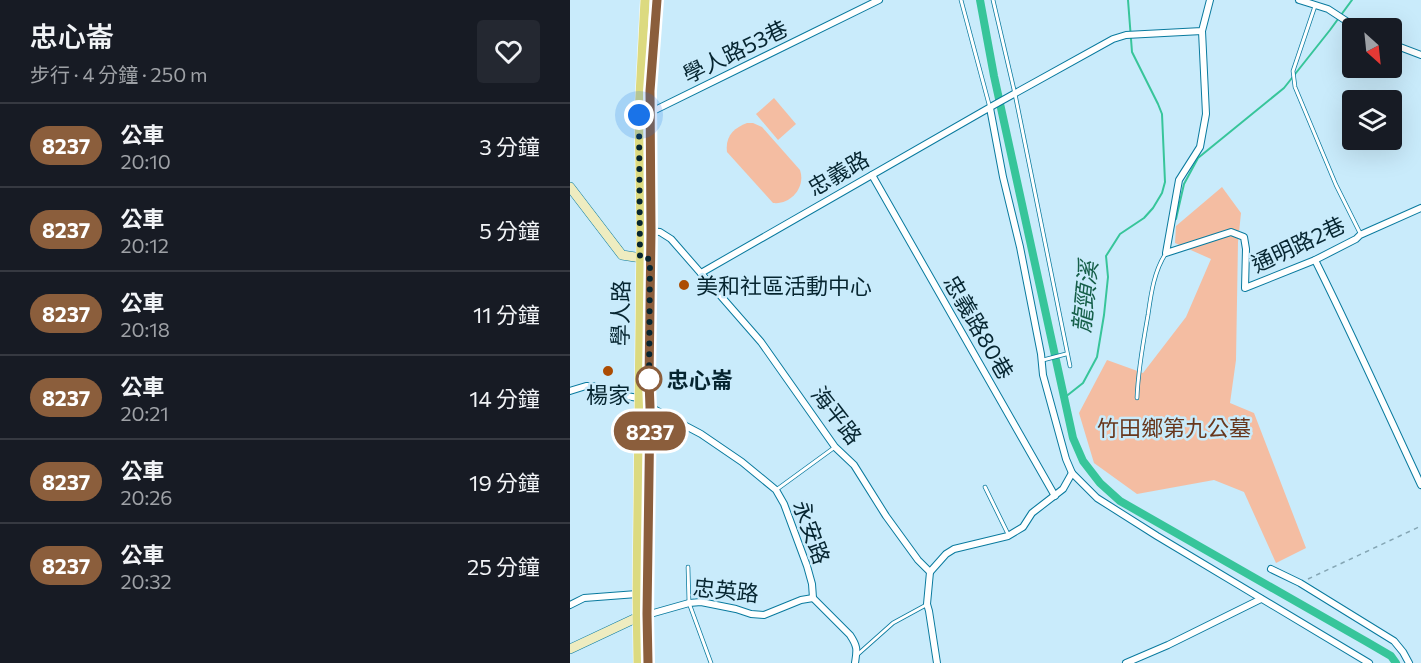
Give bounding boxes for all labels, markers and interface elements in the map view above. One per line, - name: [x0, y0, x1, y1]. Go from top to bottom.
- street label: 學人路53巷: [678, 14, 792, 88]
- north arrow: [1342, 18, 1402, 78]
- map controls: [1342, 18, 1402, 150]
- text: 忠心崙: [30, 19, 114, 53]
- button: heart: [477, 20, 540, 83]
- text: 步行 · 4 分鐘 · 250 m: [30, 62, 208, 86]
- button: layers: [1342, 90, 1402, 150]
- your location: [624, 100, 654, 130]
- text: 公車: [120, 121, 164, 148]
- text: 8237: [42, 133, 90, 158]
- text: 3 分鐘: [479, 133, 540, 160]
- street label: 忠義路: [803, 145, 873, 201]
- text: 20:10: [120, 149, 171, 173]
- text: 公車: [120, 205, 164, 232]
- street label: 通明路2巷: [1247, 211, 1349, 277]
- text: 8237: [42, 217, 90, 242]
- text: 5 分鐘: [479, 217, 540, 244]
- text: 20:12: [120, 233, 169, 257]
- water label: 龍頸溪: [1066, 257, 1102, 334]
- street label: 忠義路80巷: [938, 270, 1020, 384]
- place label: 美和社區活動中心: [696, 272, 872, 299]
- marker: 美和社區活動中心: [677, 278, 691, 292]
- street label: 學人路: [606, 280, 634, 346]
- text: 公車: [120, 289, 164, 316]
- text: 8237: [42, 301, 90, 326]
- text: 11 分鐘: [473, 301, 540, 328]
- text: 20:18: [120, 317, 170, 341]
- marker: 楊家: [601, 364, 615, 378]
- marker: 忠心崙: [636, 366, 662, 392]
- place label: 忠心崙: [667, 366, 733, 393]
- text: 公車: [120, 373, 164, 400]
- place label: 楊家: [586, 381, 630, 408]
- street label: 海平路: [806, 381, 868, 449]
- text: 8237: [42, 385, 90, 410]
- text: 14 分鐘: [469, 385, 540, 412]
- text: 20:21: [120, 401, 169, 425]
- line badge: 8237: [608, 412, 692, 450]
- park label: 竹田鄉第九公墓: [1097, 414, 1251, 441]
- text: 8237: [626, 419, 674, 444]
- text: 公車: [120, 457, 164, 484]
- text: 8237: [42, 469, 90, 494]
- text: 19 分鐘: [469, 469, 540, 496]
- text: 20:26: [120, 485, 172, 509]
- street label: 永安路: [788, 496, 836, 568]
- text: 公車: [120, 541, 164, 568]
- text: 8237: [42, 553, 90, 578]
- text: 25 分鐘: [467, 553, 540, 580]
- text: 20:32: [120, 569, 172, 593]
- street label: 忠英路: [692, 573, 760, 607]

